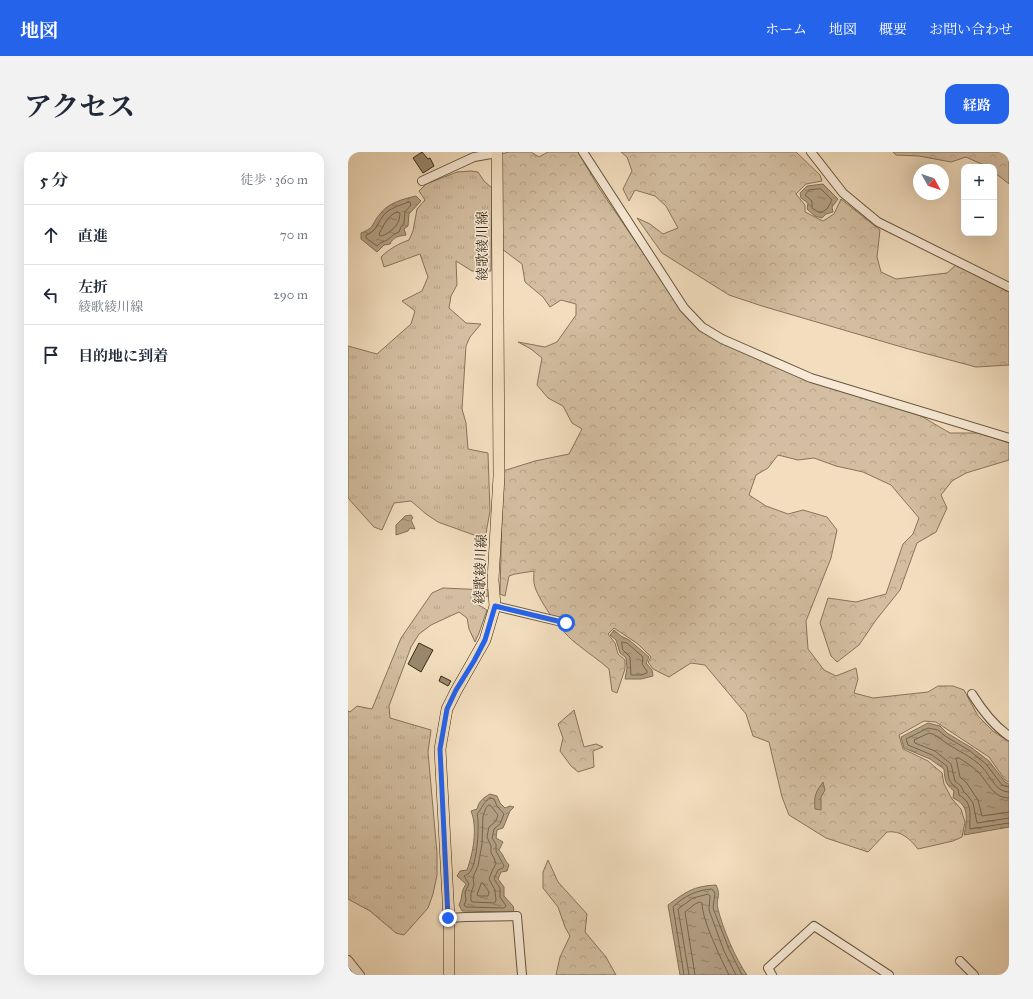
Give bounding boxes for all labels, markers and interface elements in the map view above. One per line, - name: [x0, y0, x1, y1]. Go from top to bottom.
- text: 地図: [20, 19, 58, 42]
- text: ホーム: [765, 21, 807, 38]
- text: 地図: [829, 21, 857, 38]
- text: 概要: [879, 21, 907, 38]
- text: お問い合わせ: [929, 21, 1013, 38]
- button: 経路: [945, 84, 1009, 124]
- text: アクセス: [24, 89, 135, 124]
- north arrow: [913, 164, 949, 200]
- map controls: [961, 164, 997, 236]
- button: +: [961, 164, 997, 200]
- text: 5 分: [40, 170, 69, 191]
- text: 徒歩 · 360 m: [240, 172, 308, 188]
- button: −: [961, 200, 997, 236]
- street label: 綾歌綾川線: [474, 211, 491, 281]
- icon: ahead: [40, 224, 62, 246]
- text: 直進: [78, 227, 108, 245]
- text: 70 m: [280, 227, 308, 243]
- text: 左折: [78, 278, 108, 296]
- icon: left: [40, 284, 62, 306]
- text: 290 m: [273, 287, 308, 303]
- text: 綾歌綾川線: [78, 299, 143, 315]
- icon: arrive: [40, 344, 62, 366]
- text: 目的地に到着: [78, 347, 168, 365]
- street label: 綾歌綾川線: [471, 534, 490, 604]
- route start: [557, 614, 575, 632]
- route end: [439, 909, 457, 927]

